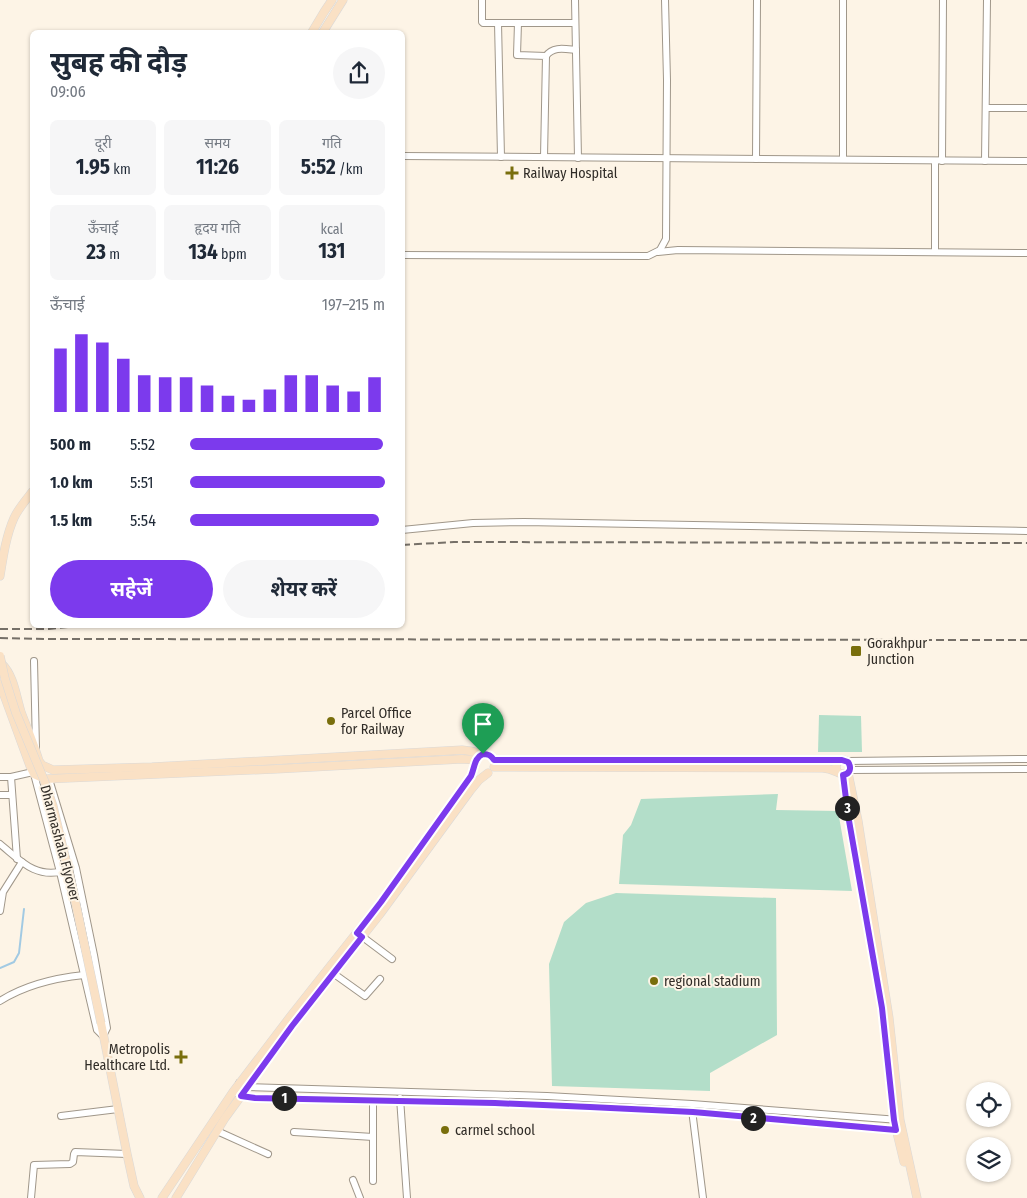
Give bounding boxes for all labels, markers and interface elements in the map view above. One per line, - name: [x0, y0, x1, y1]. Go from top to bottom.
- text: सुबह की दौड़: [50, 46, 187, 79]
- button: share: [333, 47, 385, 99]
- text: 09:06: [50, 82, 86, 101]
- text: दूरी: [95, 135, 112, 152]
- text: समय: [205, 135, 230, 152]
- text: गति: [322, 135, 342, 152]
- text: 1.95: [76, 154, 110, 180]
- text: 11:26: [196, 154, 239, 180]
- text: 5:52: [301, 154, 336, 180]
- text: km: [110, 161, 131, 178]
- text: /km: [336, 161, 363, 178]
- place label: Railway Hospital: [523, 165, 618, 182]
- marker: Railway Hospital: [505, 166, 519, 180]
- text: ऊँचाई: [88, 220, 118, 237]
- text: हृदय गति: [194, 220, 241, 237]
- text: kcal: [320, 221, 343, 238]
- text: 131: [318, 238, 345, 264]
- text: 23: [86, 239, 106, 265]
- text: 134: [188, 239, 218, 265]
- text: m: [106, 246, 120, 263]
- text: bpm: [218, 246, 247, 263]
- text: ऊँचाई: [50, 295, 85, 314]
- text: 197–215 m: [322, 295, 385, 314]
- text: 500 m: [50, 435, 91, 454]
- text: 5:52: [130, 435, 155, 454]
- text: 1.0 km: [50, 473, 93, 492]
- text: 5:51: [130, 473, 154, 492]
- text: 1.5 km: [50, 511, 92, 530]
- text: 5:54: [130, 511, 156, 530]
- button: सहेजें: [50, 560, 213, 618]
- button: शेयर करें: [223, 560, 385, 618]
- place label: Gorakhpur Junction: [867, 635, 927, 668]
- marker: Gorakhpur Junction: [849, 644, 863, 658]
- pin: [462, 703, 504, 754]
- place label: Parcel Office for Railway: [341, 705, 412, 738]
- icon: arrive: [469, 710, 497, 738]
- marker: Parcel Office for Railway: [325, 715, 337, 727]
- street label: Dharmashala Flyover: [36, 783, 84, 903]
- pin: 3: [834, 796, 860, 820]
- text: 3: [844, 800, 851, 817]
- place label: regional stadium: [664, 973, 760, 990]
- marker: regional stadium: [648, 975, 660, 987]
- place label: Metropolis Healthcare Ltd.: [84, 1041, 170, 1074]
- marker: Metropolis Healthcare Ltd.: [174, 1050, 188, 1064]
- map controls: [966, 1082, 1011, 1182]
- button: locate: [966, 1082, 1011, 1127]
- pin: 1: [272, 1086, 296, 1110]
- text: 1: [282, 1090, 287, 1107]
- pin: 2: [740, 1106, 766, 1130]
- text: 2: [750, 1110, 757, 1127]
- place label: carmel school: [455, 1122, 535, 1139]
- marker: carmel school: [439, 1124, 451, 1136]
- button: layers: [966, 1137, 1011, 1182]

